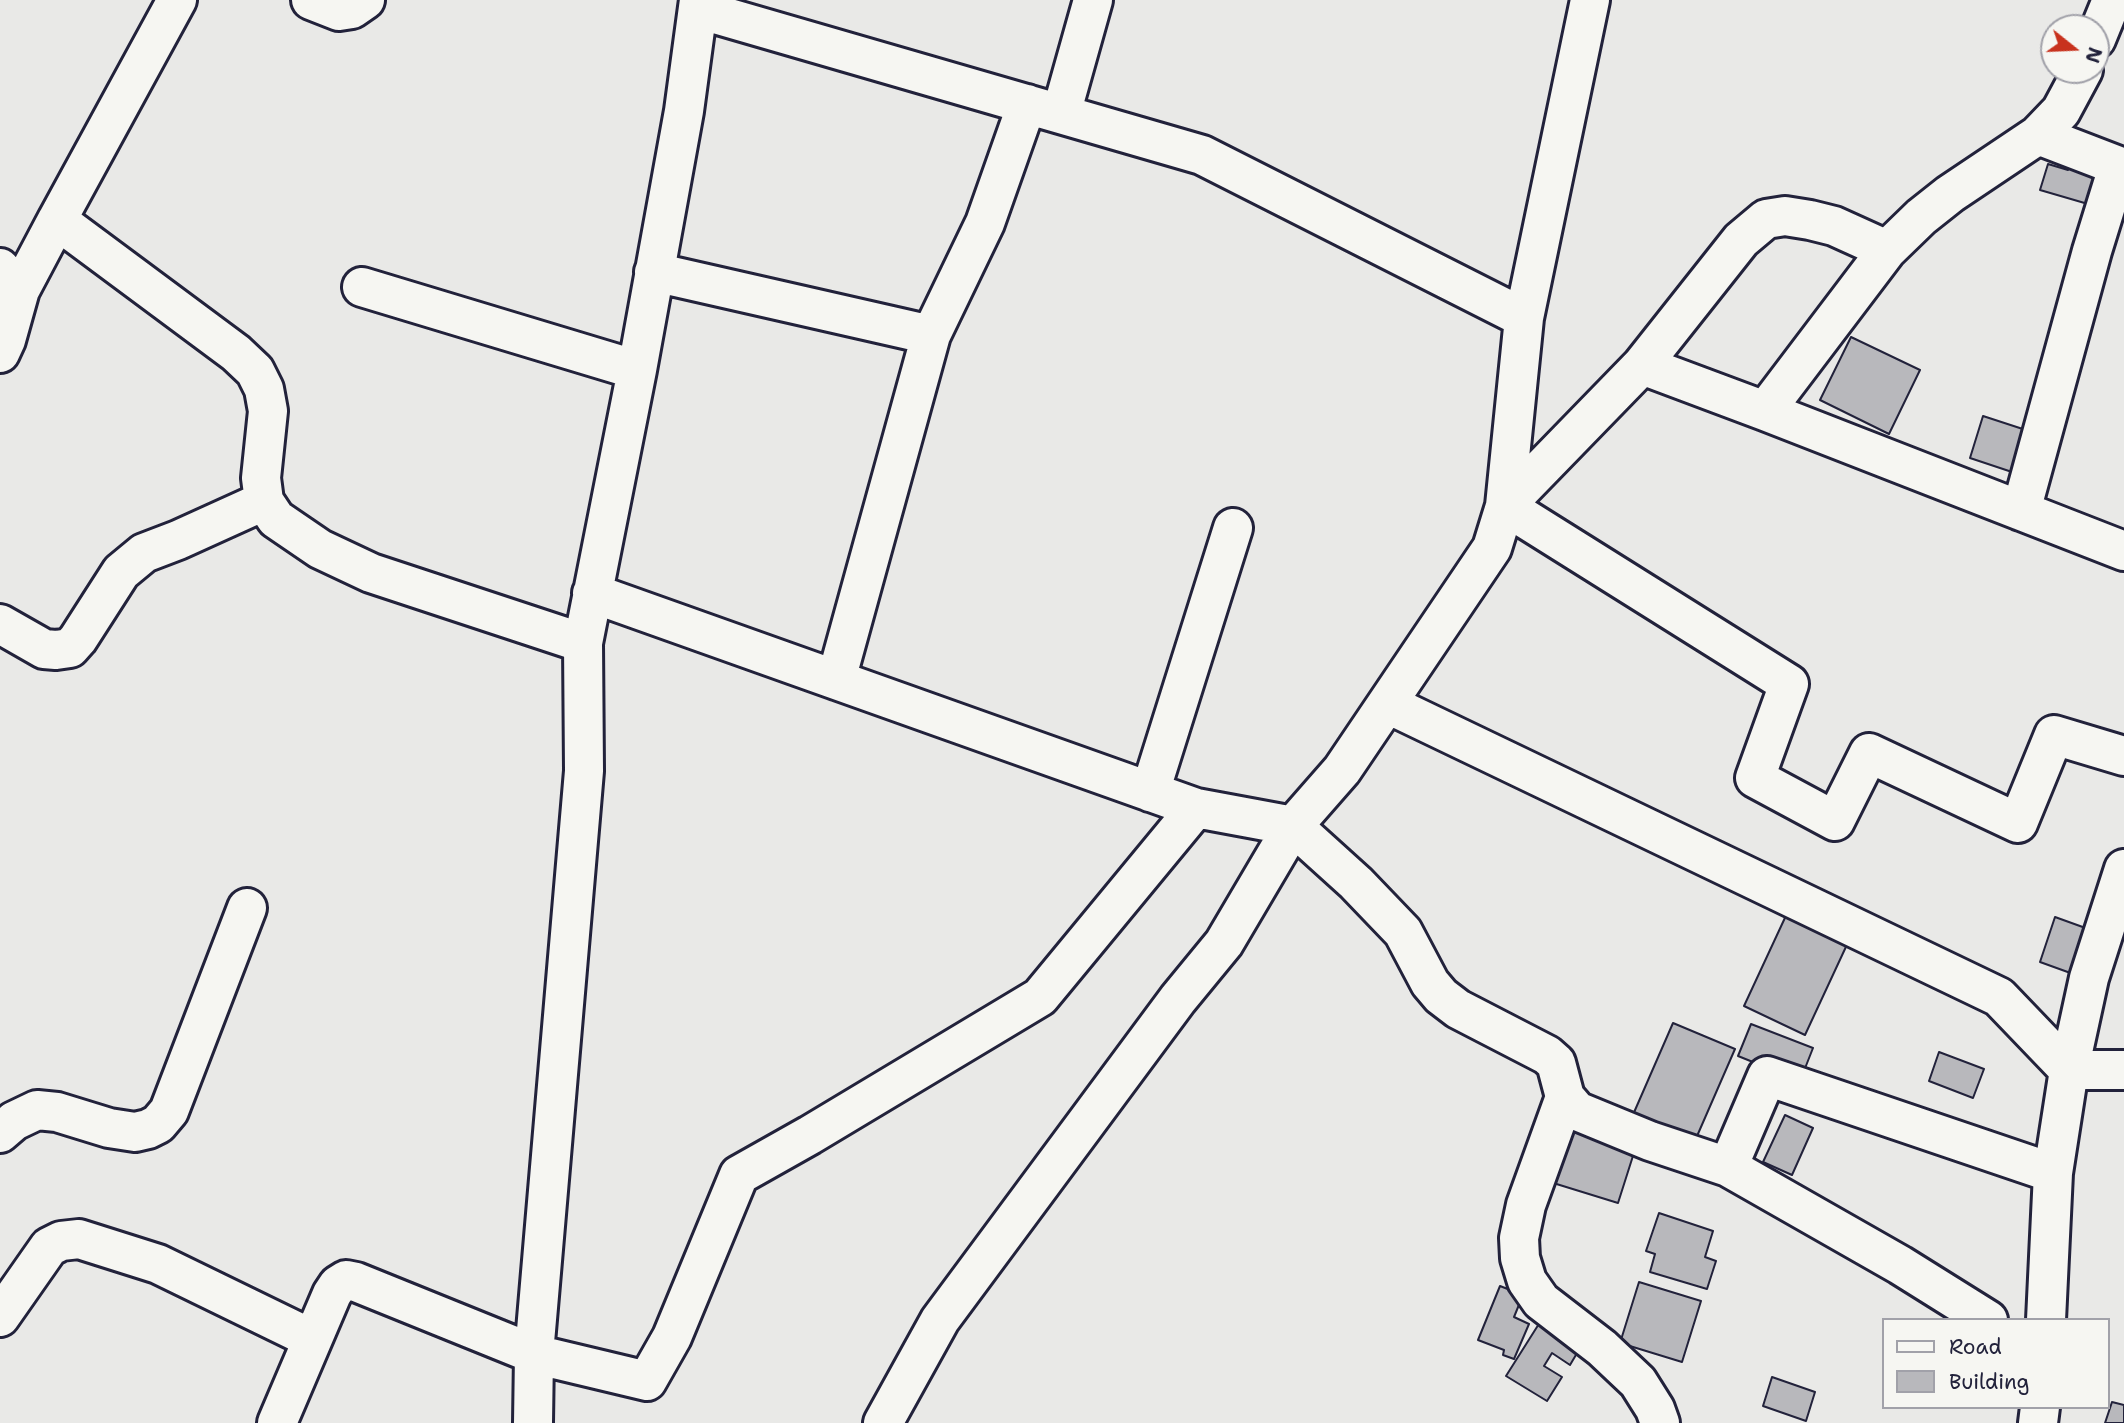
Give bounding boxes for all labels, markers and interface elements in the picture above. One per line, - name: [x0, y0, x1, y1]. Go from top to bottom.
- north arrow: [2040, 14, 2110, 84]
- text: N: [2079, 44, 2108, 66]
- legend: [1882, 1318, 2110, 1409]
- text: Road: [1949, 1333, 2002, 1361]
- text: Building: [1949, 1368, 2029, 1396]

